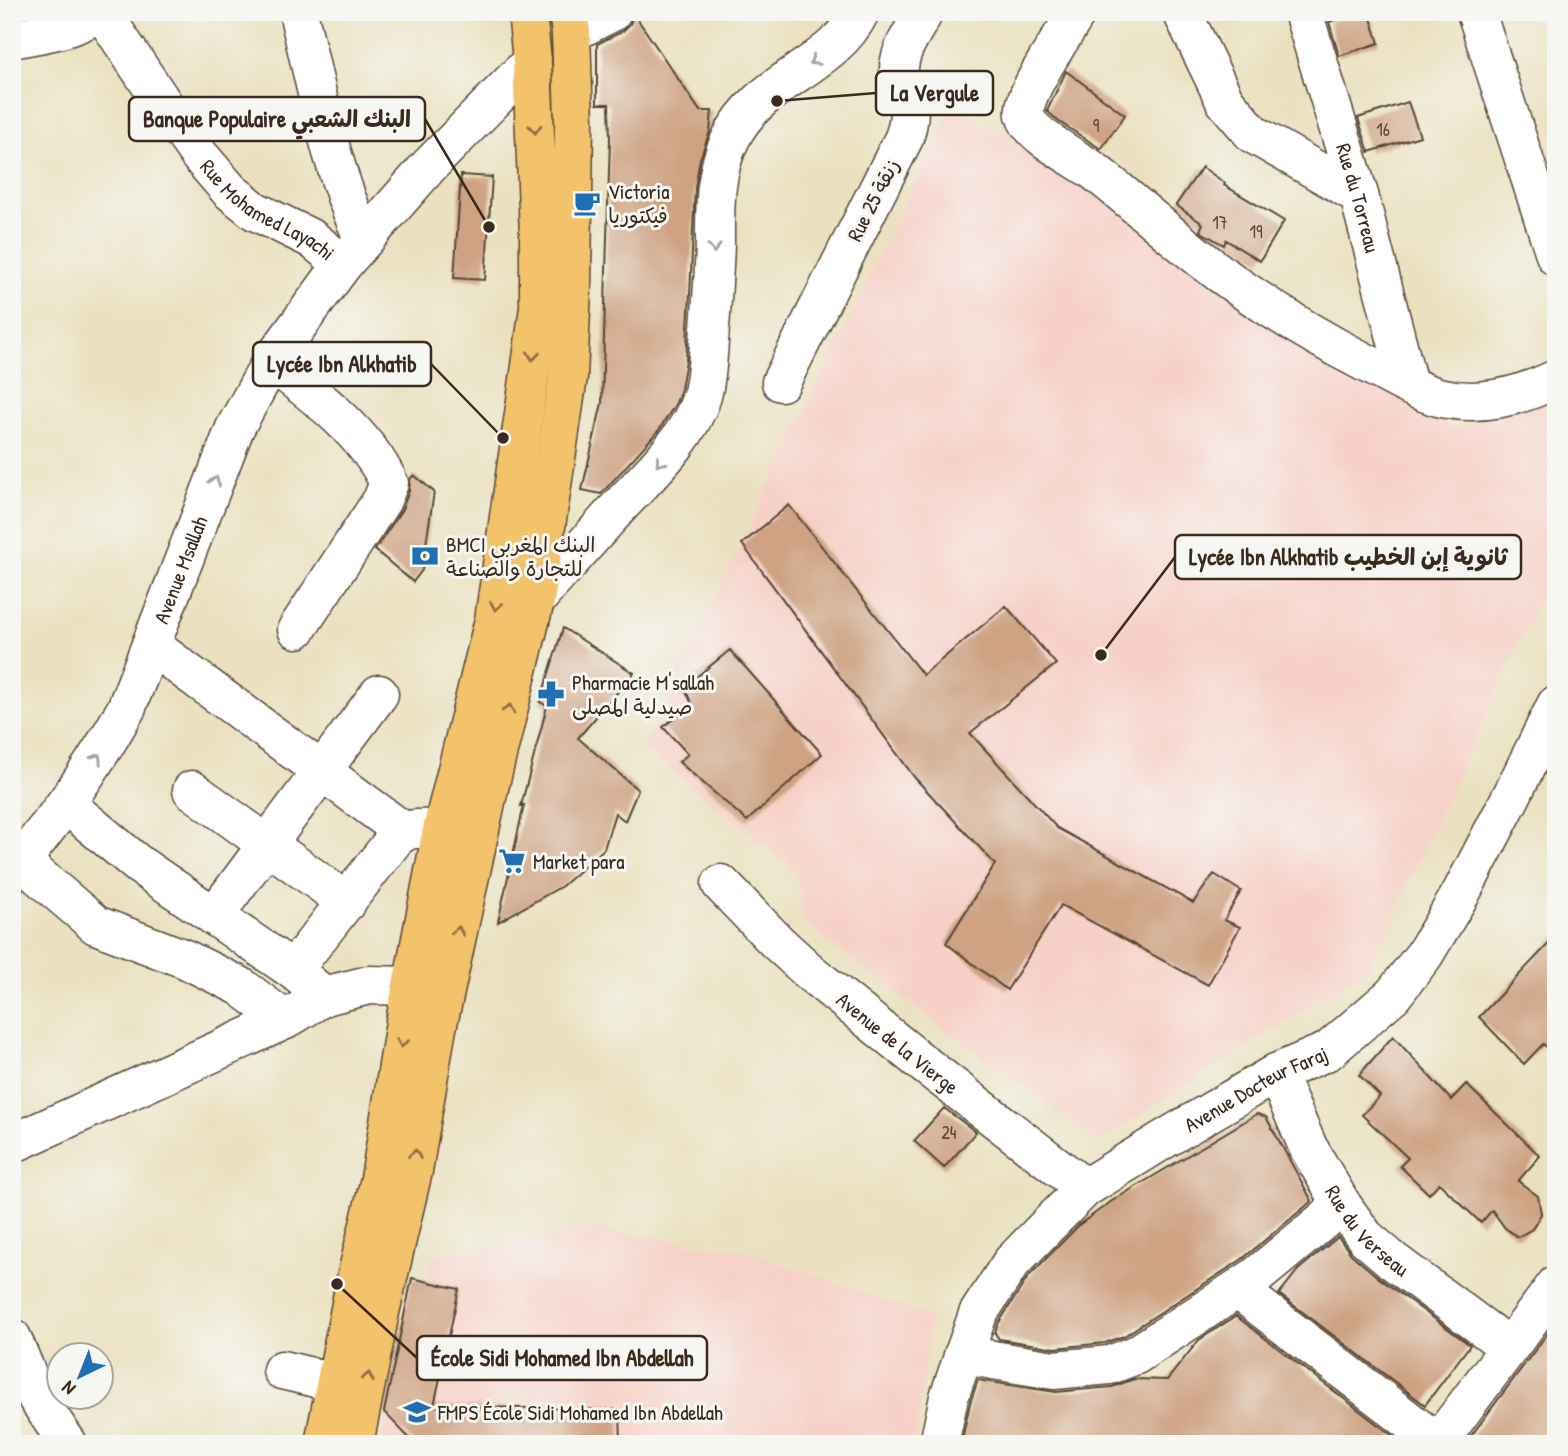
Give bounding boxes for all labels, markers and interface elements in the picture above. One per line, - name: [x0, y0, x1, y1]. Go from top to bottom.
- one-way arrow: [808, 53, 821, 66]
- callout: La Vergule: [876, 71, 993, 115]
- text: La Vergule: [891, 77, 980, 109]
- callout: Banque Populaire البنك الشعبي: [129, 97, 425, 141]
- text: Banque Populaire البنك الشعبي: [143, 103, 411, 140]
- house number: 9: [1093, 113, 1100, 138]
- house number: 16: [1376, 117, 1390, 142]
- one-way arrow: [527, 124, 542, 135]
- street label: Rue du Torreau: [1330, 140, 1388, 256]
- street label: Rue Mohamed Layachi: [194, 153, 341, 267]
- street label: Rue 25 زنقة: [840, 154, 906, 246]
- place label: Victoria فيكتوريا: [608, 177, 669, 230]
- cafe icon: Victoria فيكتوريا: [572, 188, 602, 218]
- house number: 17: [1212, 210, 1228, 235]
- house number: 19: [1249, 219, 1263, 244]
- one-way arrow: [707, 243, 722, 254]
- callout: Lycée Ibn Alkhatib: [253, 342, 431, 386]
- text: Lycée Ibn Alkhatib: [267, 348, 417, 380]
- one-way arrow: [525, 350, 540, 362]
- one-way arrow: [656, 454, 668, 467]
- one-way arrow: [207, 476, 221, 488]
- street label: Avenue Msallah: [146, 511, 214, 628]
- place label: BMCI البنك المغربي للتجارة والصناعة: [446, 530, 595, 583]
- callout: Lycée Ibn Alkhatib ثانوية إبن الخطيب: [1175, 535, 1521, 579]
- bank icon: BMCI البنك المغربي للتجارة والصناعة: [410, 541, 440, 571]
- text: Lycée Ibn Alkhatib ثانوية إبن الخطيب: [1189, 541, 1508, 573]
- one-way arrow: [489, 600, 504, 611]
- place label: Pharmacie M'sallah صيدلية المصلى: [572, 668, 714, 721]
- pharmacy icon: Pharmacie M'sallah صيدلية المصلى: [536, 679, 566, 709]
- one-way arrow: [501, 703, 515, 715]
- one-way arrow: [89, 752, 102, 765]
- supermarket icon: Market para: [497, 846, 527, 876]
- place label: Market para: [533, 847, 624, 876]
- one-way arrow: [449, 925, 464, 937]
- street label: Avenue de la Vierge: [831, 985, 965, 1100]
- one-way arrow: [394, 1037, 409, 1049]
- street label: Avenue Docteur Faraj: [1179, 1038, 1332, 1139]
- house number: 24: [941, 1120, 957, 1145]
- one-way arrow: [407, 1149, 422, 1160]
- street label: Rue du Verseau: [1319, 1180, 1416, 1283]
- callout: École Sidi Mohamed Ibn Abdellah: [417, 1336, 707, 1380]
- north arrow: [46, 1340, 116, 1410]
- text: École Sidi Mohamed Ibn Abdellah: [431, 1342, 694, 1373]
- one-way arrow: [360, 1371, 375, 1383]
- text: N: [56, 1375, 81, 1401]
- school or university icon: FMPS École Sidi Mohamed Ibn Abdellah: [402, 1397, 432, 1427]
- place label: FMPS École Sidi Mohamed Ibn Abdellah: [437, 1398, 723, 1427]

